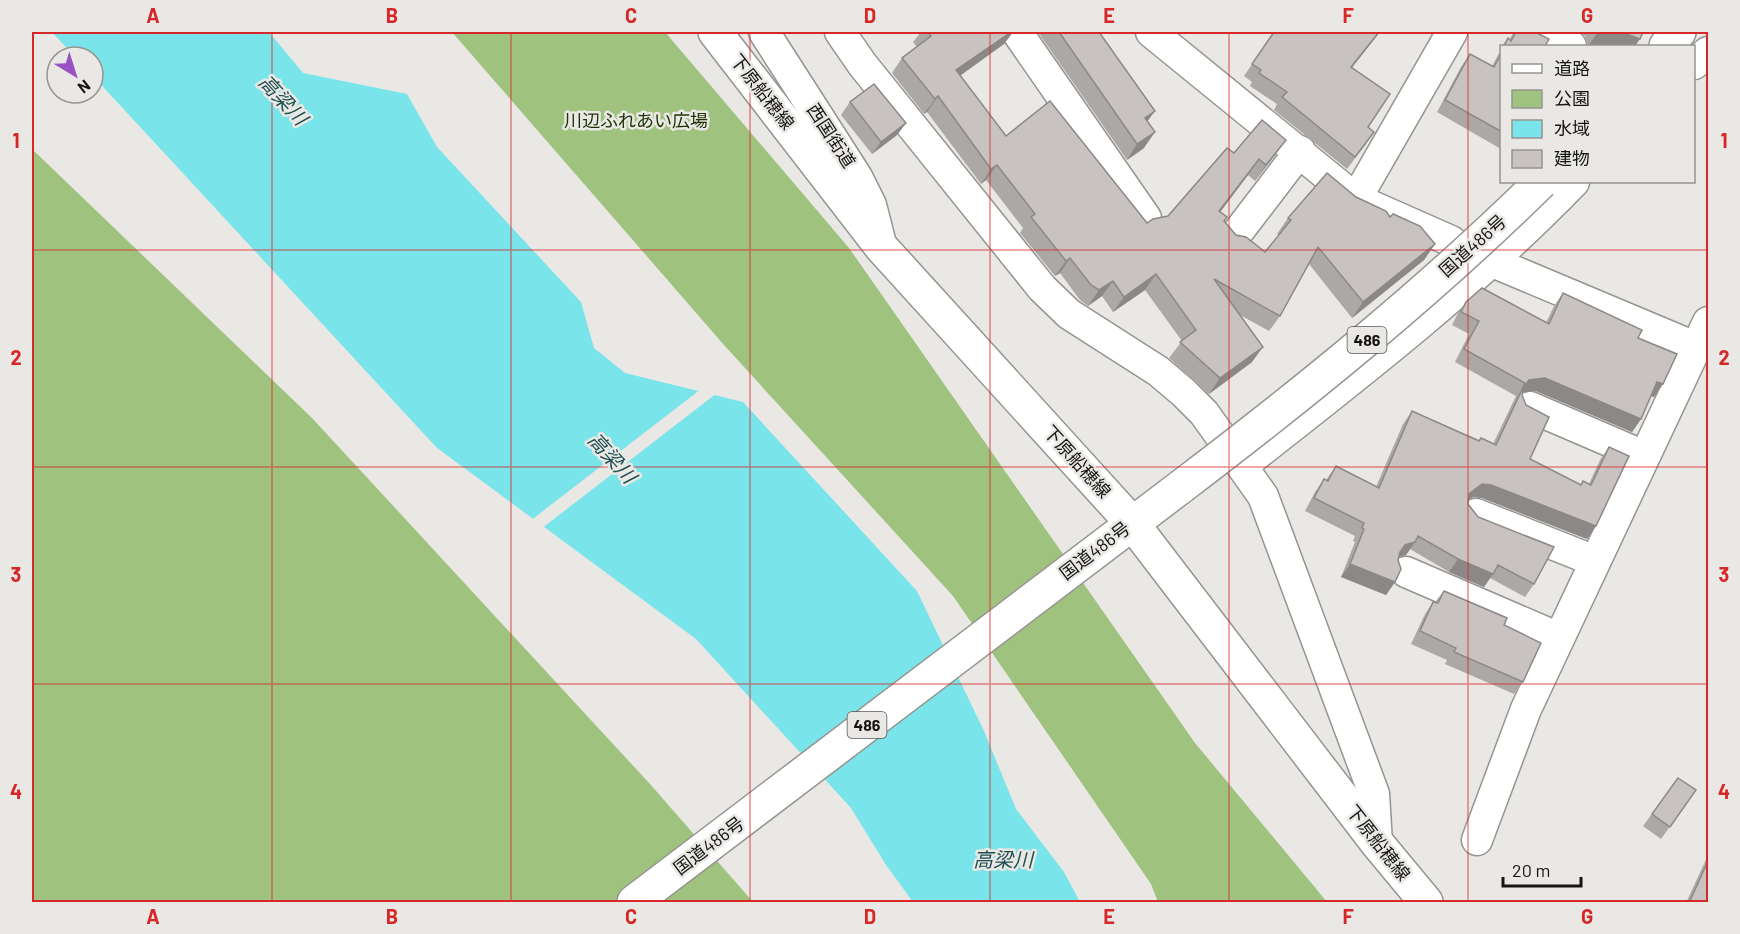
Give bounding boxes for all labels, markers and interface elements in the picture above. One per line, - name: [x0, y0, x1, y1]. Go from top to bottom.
- text: A: [146, 3, 160, 27]
- text: B: [386, 3, 398, 27]
- text: C: [625, 3, 637, 27]
- text: D: [864, 3, 876, 27]
- text: E: [1103, 3, 1115, 27]
- text: F: [1342, 3, 1354, 27]
- text: G: [1581, 3, 1593, 27]
- north arrow: [45, 45, 105, 105]
- legend: [1500, 45, 1695, 183]
- street label: 下原船穂線: [726, 49, 799, 134]
- text: 道路: [1554, 57, 1590, 79]
- water label: 高梁川: [254, 69, 314, 131]
- text: N: [75, 76, 95, 98]
- text: 公園: [1554, 87, 1590, 109]
- street label: 西国街道: [803, 99, 861, 172]
- park label: 川辺ふれあい広場: [564, 109, 708, 131]
- text: 水域: [1554, 117, 1590, 139]
- text: 1: [12, 128, 20, 152]
- text: 1: [1720, 128, 1728, 152]
- text: 建物: [1554, 147, 1590, 169]
- street label: 国道486号: [1434, 209, 1510, 281]
- road number: 486: [1348, 327, 1386, 353]
- text: 2: [10, 345, 22, 369]
- text: 2: [1718, 345, 1730, 369]
- street label: 下原船穂線: [1039, 421, 1116, 502]
- water label: 高梁川: [584, 427, 643, 489]
- street label: 国道486号: [1055, 517, 1134, 584]
- text: 3: [11, 562, 21, 586]
- text: 3: [1719, 562, 1729, 586]
- road number: 486: [848, 712, 886, 738]
- text: 4: [10, 779, 22, 803]
- text: 4: [1718, 779, 1730, 803]
- street label: 下原船穂線: [1342, 800, 1415, 885]
- street label: 国道486号: [669, 812, 748, 879]
- water label: 高梁川: [973, 847, 1035, 871]
- scale bar: [1503, 850, 1581, 888]
- text: 20 m: [1512, 859, 1550, 881]
- text: A: [146, 904, 160, 928]
- text: B: [386, 904, 398, 928]
- text: C: [625, 904, 637, 928]
- text: D: [864, 904, 876, 928]
- text: E: [1103, 904, 1115, 928]
- text: F: [1342, 904, 1354, 928]
- text: G: [1581, 904, 1593, 928]

